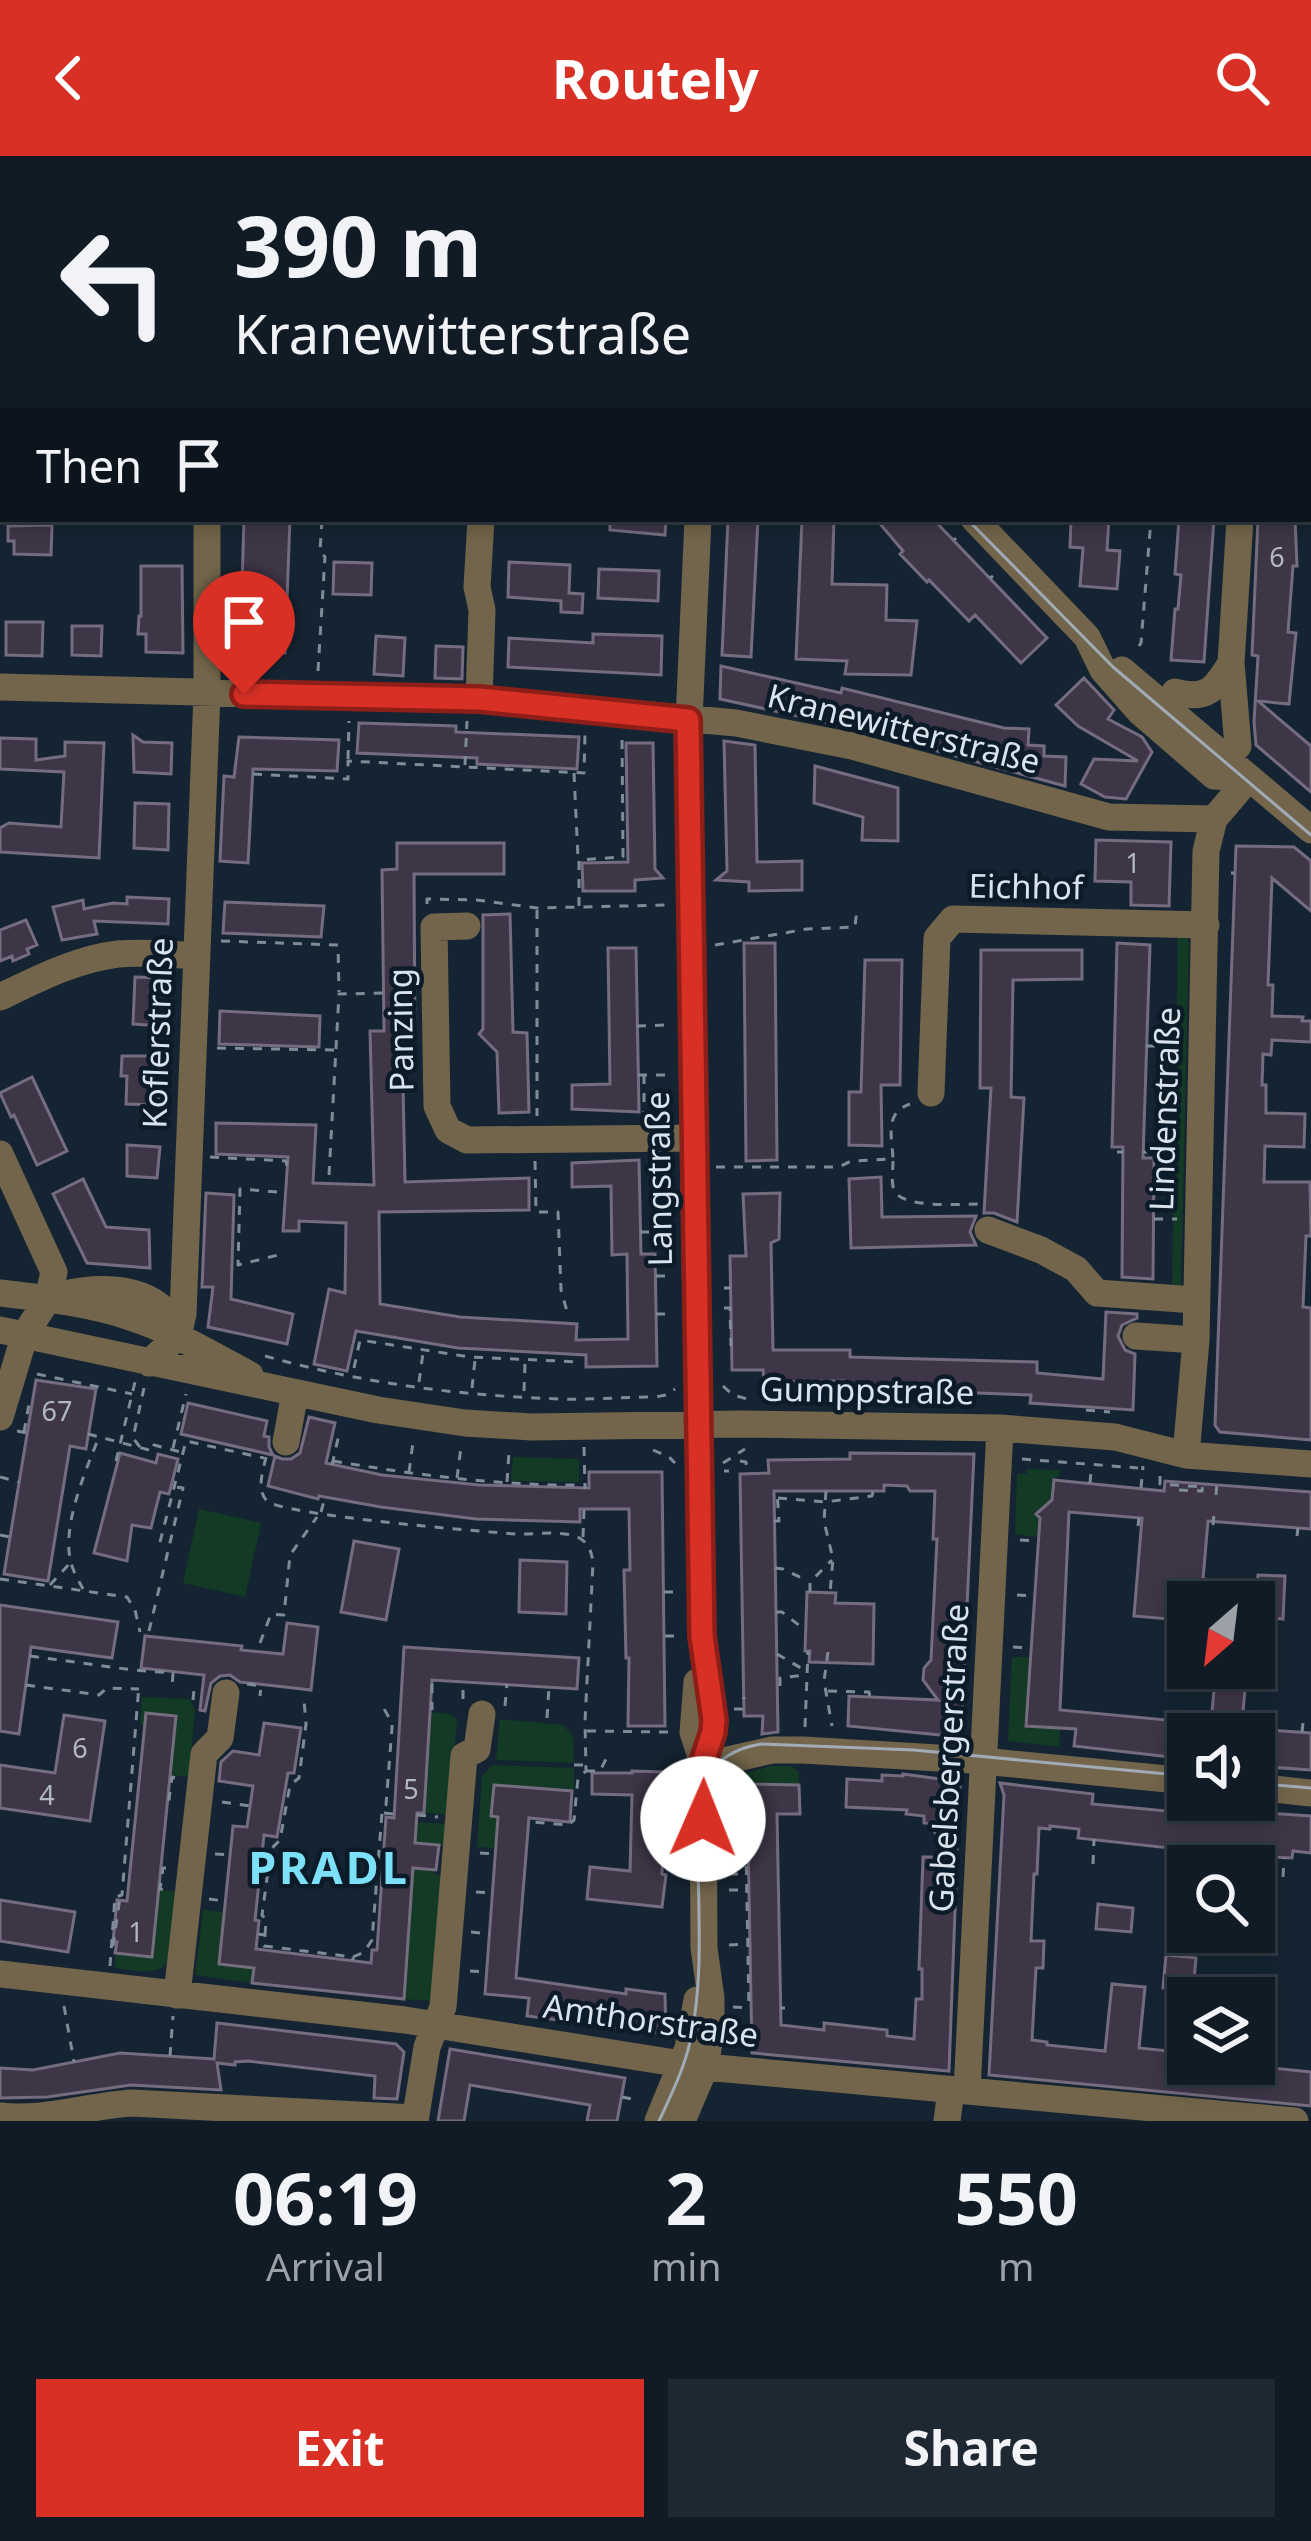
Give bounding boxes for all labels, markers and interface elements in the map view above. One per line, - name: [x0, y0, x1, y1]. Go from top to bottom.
- text: Routely: [552, 41, 759, 115]
- icon: back: [36, 45, 102, 111]
- icon: search: [1209, 45, 1275, 111]
- text: 390 m: [234, 187, 482, 302]
- icon: left: [36, 204, 192, 360]
- text: Kranewitterstraße: [234, 296, 691, 370]
- icon: arrive: [166, 432, 232, 498]
- text: Then: [36, 435, 142, 496]
- house number: 6: [1269, 538, 1285, 575]
- pin: [193, 571, 295, 694]
- icon: arrive: [211, 589, 277, 655]
- street label: Kranewitterstraße: [763, 672, 1045, 784]
- house number: 1: [1125, 844, 1141, 881]
- street label: Eichhof: [968, 863, 1085, 910]
- street label: Koflerstraße: [131, 937, 183, 1129]
- street label: Panzing: [376, 968, 424, 1092]
- street label: Lindenstraße: [1138, 1006, 1190, 1212]
- street label: Langstraße: [634, 1091, 682, 1267]
- street label: Gumppstraße: [759, 1366, 975, 1414]
- house number: 67: [42, 1392, 72, 1429]
- north arrow: [1167, 1581, 1275, 1689]
- map controls: [1167, 1581, 1275, 2085]
- street label: Gabelsbergerstraße: [917, 1602, 979, 1914]
- button: sound: [1167, 1713, 1275, 1821]
- house number: 6: [72, 1729, 88, 1766]
- position arrow: [640, 1756, 766, 1882]
- house number: 5: [403, 1770, 419, 1807]
- house number: 4: [39, 1776, 55, 1813]
- district label: PRADL: [248, 1836, 410, 1897]
- button: search: [1167, 1845, 1275, 1953]
- house number: 1: [128, 1913, 144, 1950]
- button: layers: [1167, 1977, 1275, 2085]
- street label: Amthorstraße: [541, 1983, 761, 2057]
- text: 06:19: [233, 2148, 418, 2246]
- text: 2: [666, 2148, 707, 2246]
- text: 550: [954, 2148, 1078, 2246]
- text: Arrival: [266, 2239, 385, 2292]
- text: min: [651, 2239, 722, 2292]
- text: m: [998, 2239, 1034, 2292]
- button: Exit: [36, 2379, 644, 2517]
- button: Share: [668, 2379, 1275, 2517]

